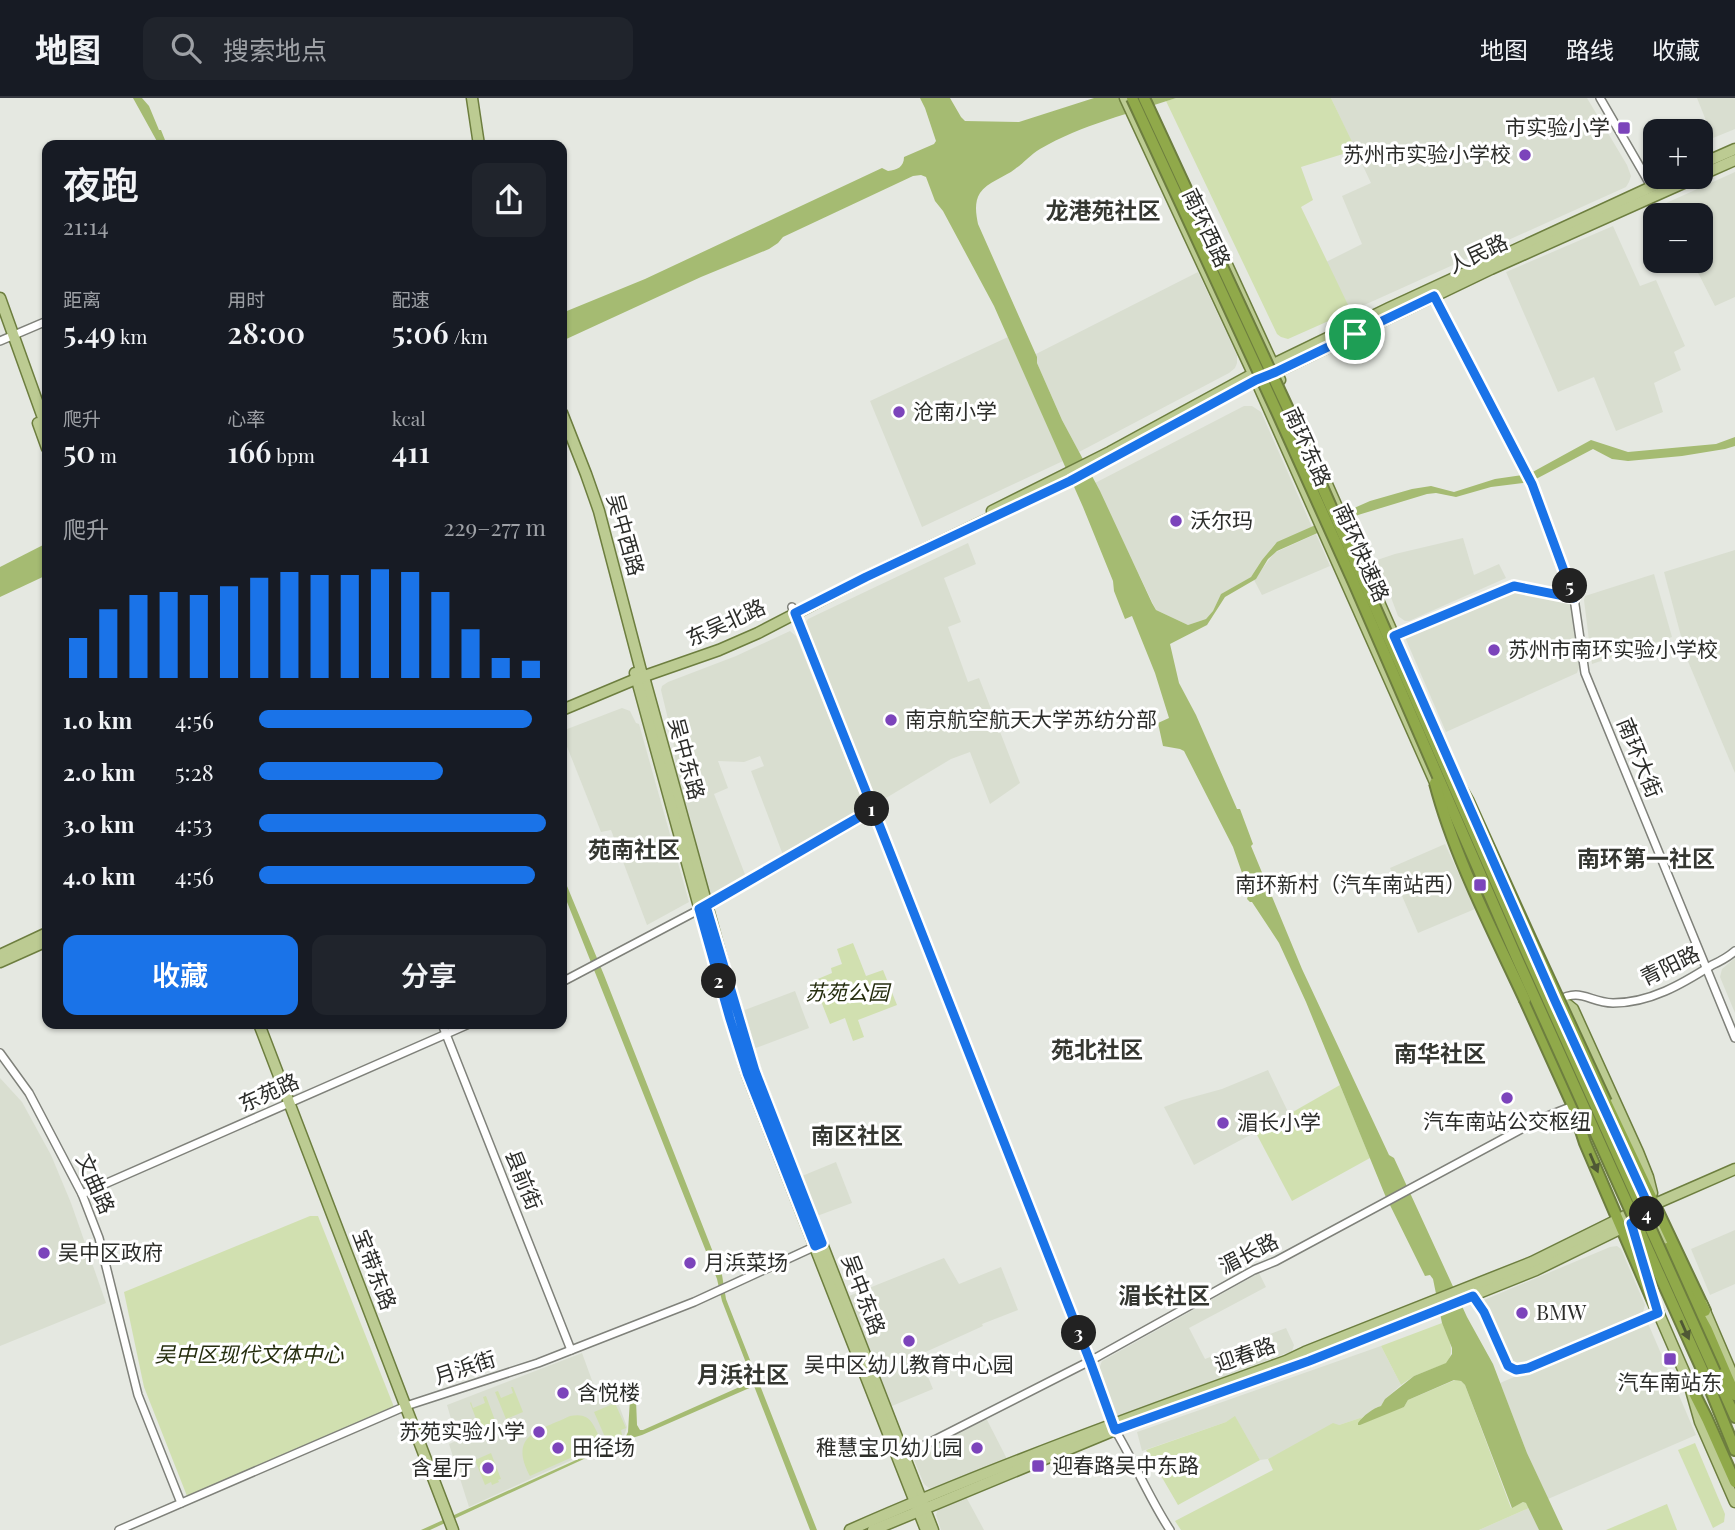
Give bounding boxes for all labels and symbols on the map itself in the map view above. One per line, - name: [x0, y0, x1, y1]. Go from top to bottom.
- place label: 市实验小学: [1505, 112, 1610, 140]
- marker: 市实验小学: [1616, 120, 1632, 136]
- place label: 苏州市实验小学校: [1343, 139, 1511, 167]
- marker: 苏州市实验小学校: [1517, 147, 1533, 163]
- street label: 南环西路: [1177, 183, 1238, 271]
- district label: 龙港苑社区: [1046, 194, 1161, 225]
- street label: 人民路: [1443, 226, 1512, 278]
- pin: [1325, 304, 1385, 364]
- place label: 沧南小学: [913, 396, 997, 424]
- street label: 南环东路: [1279, 402, 1339, 490]
- marker: 沧南小学: [891, 404, 907, 420]
- street label: 吴中西路: [602, 490, 652, 579]
- street label: 南环快速路: [1329, 499, 1397, 606]
- place label: 沃尔玛: [1190, 505, 1253, 533]
- marker: 沃尔玛: [1168, 513, 1184, 529]
- pin: 5: [1552, 568, 1588, 603]
- street label: 东吴北路: [681, 591, 769, 651]
- place label: 苏州市南环实验小学校: [1508, 634, 1718, 662]
- marker: 苏州市南环实验小学校: [1486, 642, 1502, 658]
- place label: 南京航空航天大学苏纺分部: [905, 704, 1157, 732]
- marker: 南京航空航天大学苏纺分部: [883, 712, 899, 728]
- street label: 南环大街: [1612, 713, 1670, 801]
- street label: 吴中东路: [664, 714, 712, 803]
- pin: 1: [854, 792, 890, 826]
- district label: 苑南社区: [588, 833, 680, 864]
- district label: 南环第一社区: [1577, 842, 1715, 873]
- place label: 南环新村（汽车南站西）: [1235, 869, 1466, 897]
- marker: 南环新村（汽车南站西）: [1472, 877, 1488, 893]
- street label: 青阳路: [1635, 938, 1704, 991]
- pin: 2: [702, 964, 736, 998]
- park label: 苏苑公园: [805, 977, 892, 1005]
- district label: 苑北社区: [1051, 1033, 1143, 1064]
- district label: 南华社区: [1394, 1037, 1486, 1068]
- street label: 东苑路: [234, 1066, 303, 1117]
- marker: 汽车南站公交枢纽: [1499, 1090, 1515, 1106]
- place label: 汽车南站公交枢纽: [1423, 1106, 1591, 1134]
- place label: 湄长小学: [1237, 1107, 1321, 1135]
- marker: 湄长小学: [1215, 1115, 1231, 1131]
- district label: 南区社区: [811, 1119, 903, 1150]
- street label: 县前街: [500, 1145, 550, 1214]
- street label: 文曲路: [71, 1149, 122, 1218]
- one-way arrow: [1589, 1153, 1600, 1174]
- pin: 4: [1630, 1196, 1664, 1232]
- street label: 宝带东路: [348, 1225, 404, 1314]
- street label: 湄长路: [1214, 1225, 1283, 1279]
- place label: 吴中区政府: [58, 1237, 163, 1265]
- marker: 吴中区政府: [36, 1245, 52, 1261]
- place label: 月浜菜场: [704, 1247, 788, 1275]
- street label: 吴中东路: [837, 1250, 893, 1339]
- marker: 月浜菜场: [682, 1255, 698, 1271]
- district label: 湄长社区: [1118, 1279, 1210, 1310]
- place label: BMW: [1536, 1297, 1587, 1325]
- marker: BMW: [1514, 1305, 1530, 1321]
- pin: 3: [1062, 1316, 1096, 1350]
- one-way arrow: [1679, 1320, 1691, 1340]
- street label: 迎春路: [1210, 1329, 1279, 1377]
- marker: 吴中区幼儿教育中心园: [901, 1333, 917, 1349]
- park label: 吴中区现代文体中心: [155, 1339, 344, 1367]
- street label: 月浜街: [430, 1343, 499, 1389]
- place label: 吴中区幼儿教育中心园: [804, 1349, 1014, 1377]
- marker: 汽车南站东: [1662, 1351, 1678, 1367]
- district label: 月浜社区: [697, 1358, 789, 1389]
- place label: 汽车南站东: [1618, 1367, 1723, 1395]
- place label: 含悦楼: [577, 1377, 640, 1405]
- marker: 含悦楼: [555, 1385, 571, 1401]
- place label: 苏苑实验小学: [399, 1416, 525, 1444]
- marker: 苏苑实验小学: [531, 1424, 547, 1440]
- place label: 田径场: [572, 1432, 635, 1460]
- place label: 稚慧宝贝幼儿园: [816, 1432, 963, 1460]
- marker: 田径场: [550, 1440, 566, 1456]
- marker: 稚慧宝贝幼儿园: [969, 1440, 985, 1456]
- place label: 迎春路吴中东路: [1052, 1450, 1199, 1478]
- place label: 含星厅: [411, 1452, 474, 1480]
- marker: 迎春路吴中东路: [1030, 1458, 1046, 1474]
- marker: 含星厅: [480, 1460, 496, 1476]

